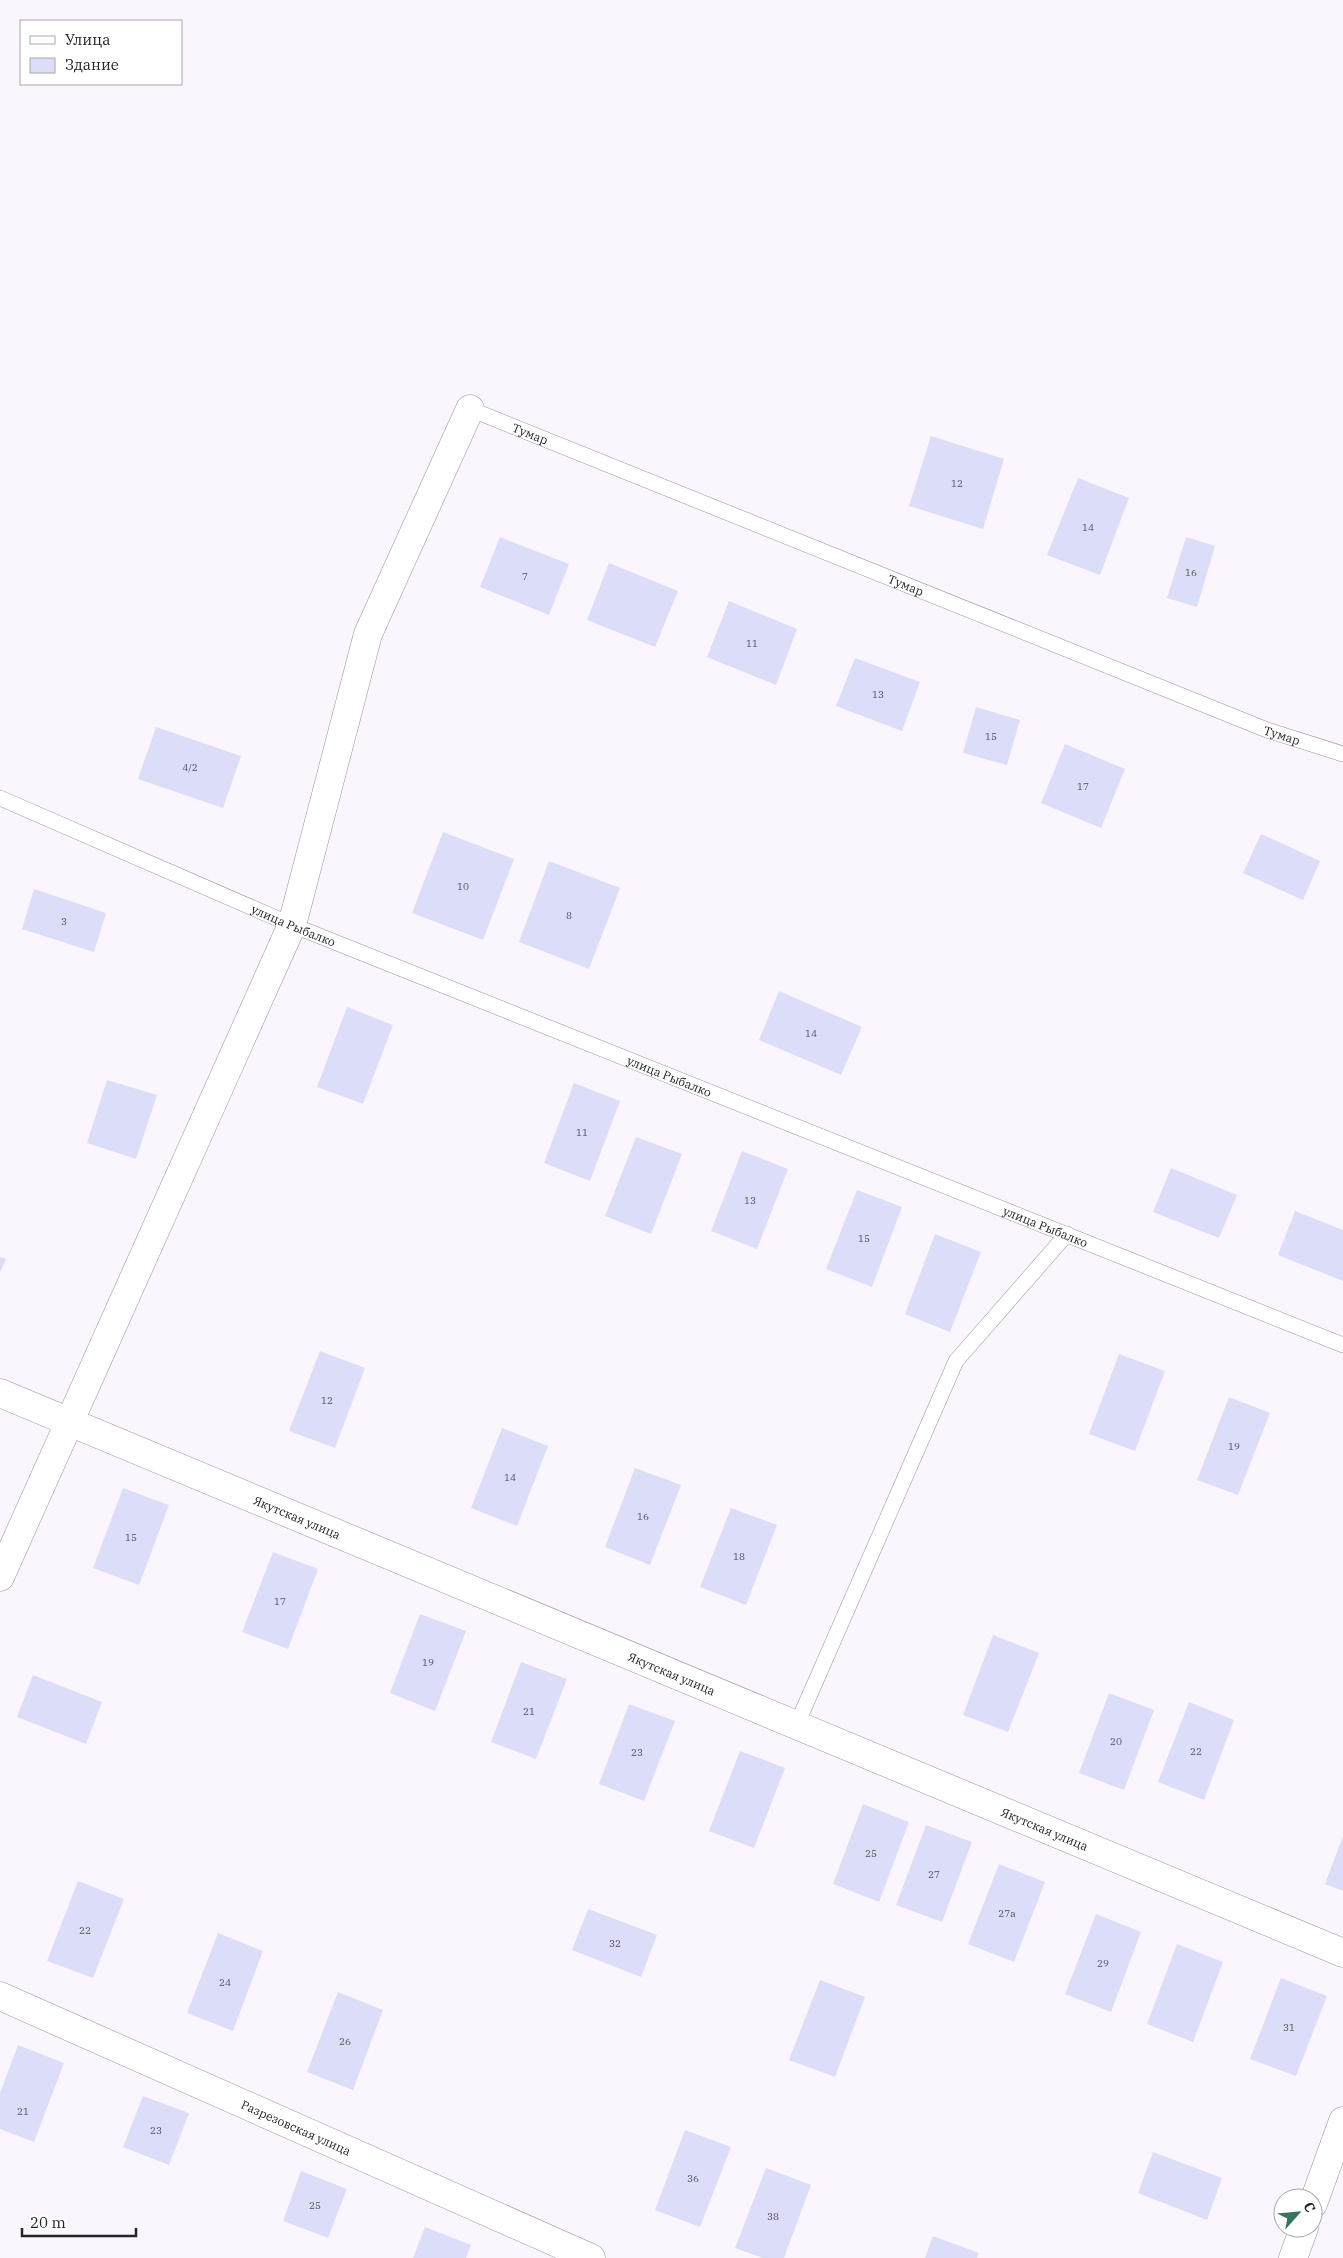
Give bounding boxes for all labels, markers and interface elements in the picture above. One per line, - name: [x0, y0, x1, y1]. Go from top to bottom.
- legend: [20, 20, 182, 85]
- text: Улица: [65, 30, 110, 49]
- text: Здание: [65, 55, 119, 74]
- street label: Тумар: [510, 419, 550, 447]
- house number: 12: [951, 477, 963, 490]
- house number: 14: [1082, 521, 1094, 534]
- house number: 16: [1185, 566, 1197, 579]
- house number: 7: [522, 570, 528, 583]
- street label: Тумар: [886, 571, 926, 599]
- house number: 11: [746, 637, 758, 650]
- house number: 13: [872, 688, 884, 701]
- street label: Тумар: [1262, 722, 1302, 748]
- house number: 15: [985, 730, 997, 743]
- house number: 4/2: [182, 761, 198, 774]
- house number: 17: [1077, 780, 1089, 793]
- house number: 10: [457, 880, 469, 893]
- street label: улица Рыбалко: [249, 901, 338, 949]
- house number: 8: [566, 909, 572, 922]
- house number: 3: [61, 915, 67, 928]
- house number: 14: [805, 1027, 817, 1040]
- street label: улица Рыбалко: [625, 1052, 714, 1100]
- house number: 11: [576, 1126, 588, 1139]
- house number: 13: [744, 1194, 756, 1207]
- street label: улица Рыбалко: [1001, 1203, 1090, 1250]
- house number: 15: [858, 1232, 870, 1245]
- house number: 12: [321, 1394, 333, 1407]
- house number: 19: [1228, 1440, 1240, 1453]
- house number: 14: [504, 1471, 516, 1484]
- street label: Якутская улица: [251, 1492, 343, 1542]
- house number: 16: [637, 1510, 649, 1523]
- house number: 15: [125, 1531, 137, 1544]
- house number: 18: [733, 1550, 745, 1563]
- house number: 17: [274, 1595, 286, 1608]
- street label: Якутская улица: [626, 1648, 718, 1698]
- house number: 19: [422, 1656, 434, 1669]
- house number: 21: [523, 1705, 535, 1718]
- house number: 20: [1110, 1735, 1122, 1748]
- house number: 22: [1190, 1745, 1202, 1758]
- house number: 23: [631, 1746, 643, 1759]
- street label: Якутская улица: [999, 1804, 1091, 1854]
- house number: 25: [865, 1847, 877, 1860]
- house number: 27: [928, 1868, 940, 1881]
- house number: 27а: [998, 1907, 1016, 1920]
- house number: 22: [79, 1924, 91, 1937]
- house number: 32: [609, 1937, 621, 1950]
- house number: 29: [1097, 1957, 1109, 1970]
- house number: 24: [219, 1976, 231, 1989]
- house number: 31: [1283, 2021, 1295, 2034]
- house number: 26: [339, 2035, 351, 2048]
- street label: Разрезовская улица: [239, 2096, 354, 2158]
- house number: 21: [17, 2105, 29, 2118]
- house number: 23: [150, 2124, 162, 2137]
- house number: 36: [687, 2172, 699, 2185]
- north arrow: [1273, 2188, 1323, 2238]
- house number: 25: [309, 2199, 321, 2212]
- text: С: [1299, 2199, 1320, 2215]
- scale bar: [22, 2206, 136, 2238]
- house number: 38: [767, 2210, 779, 2223]
- text: 20 m: [30, 2213, 66, 2232]

